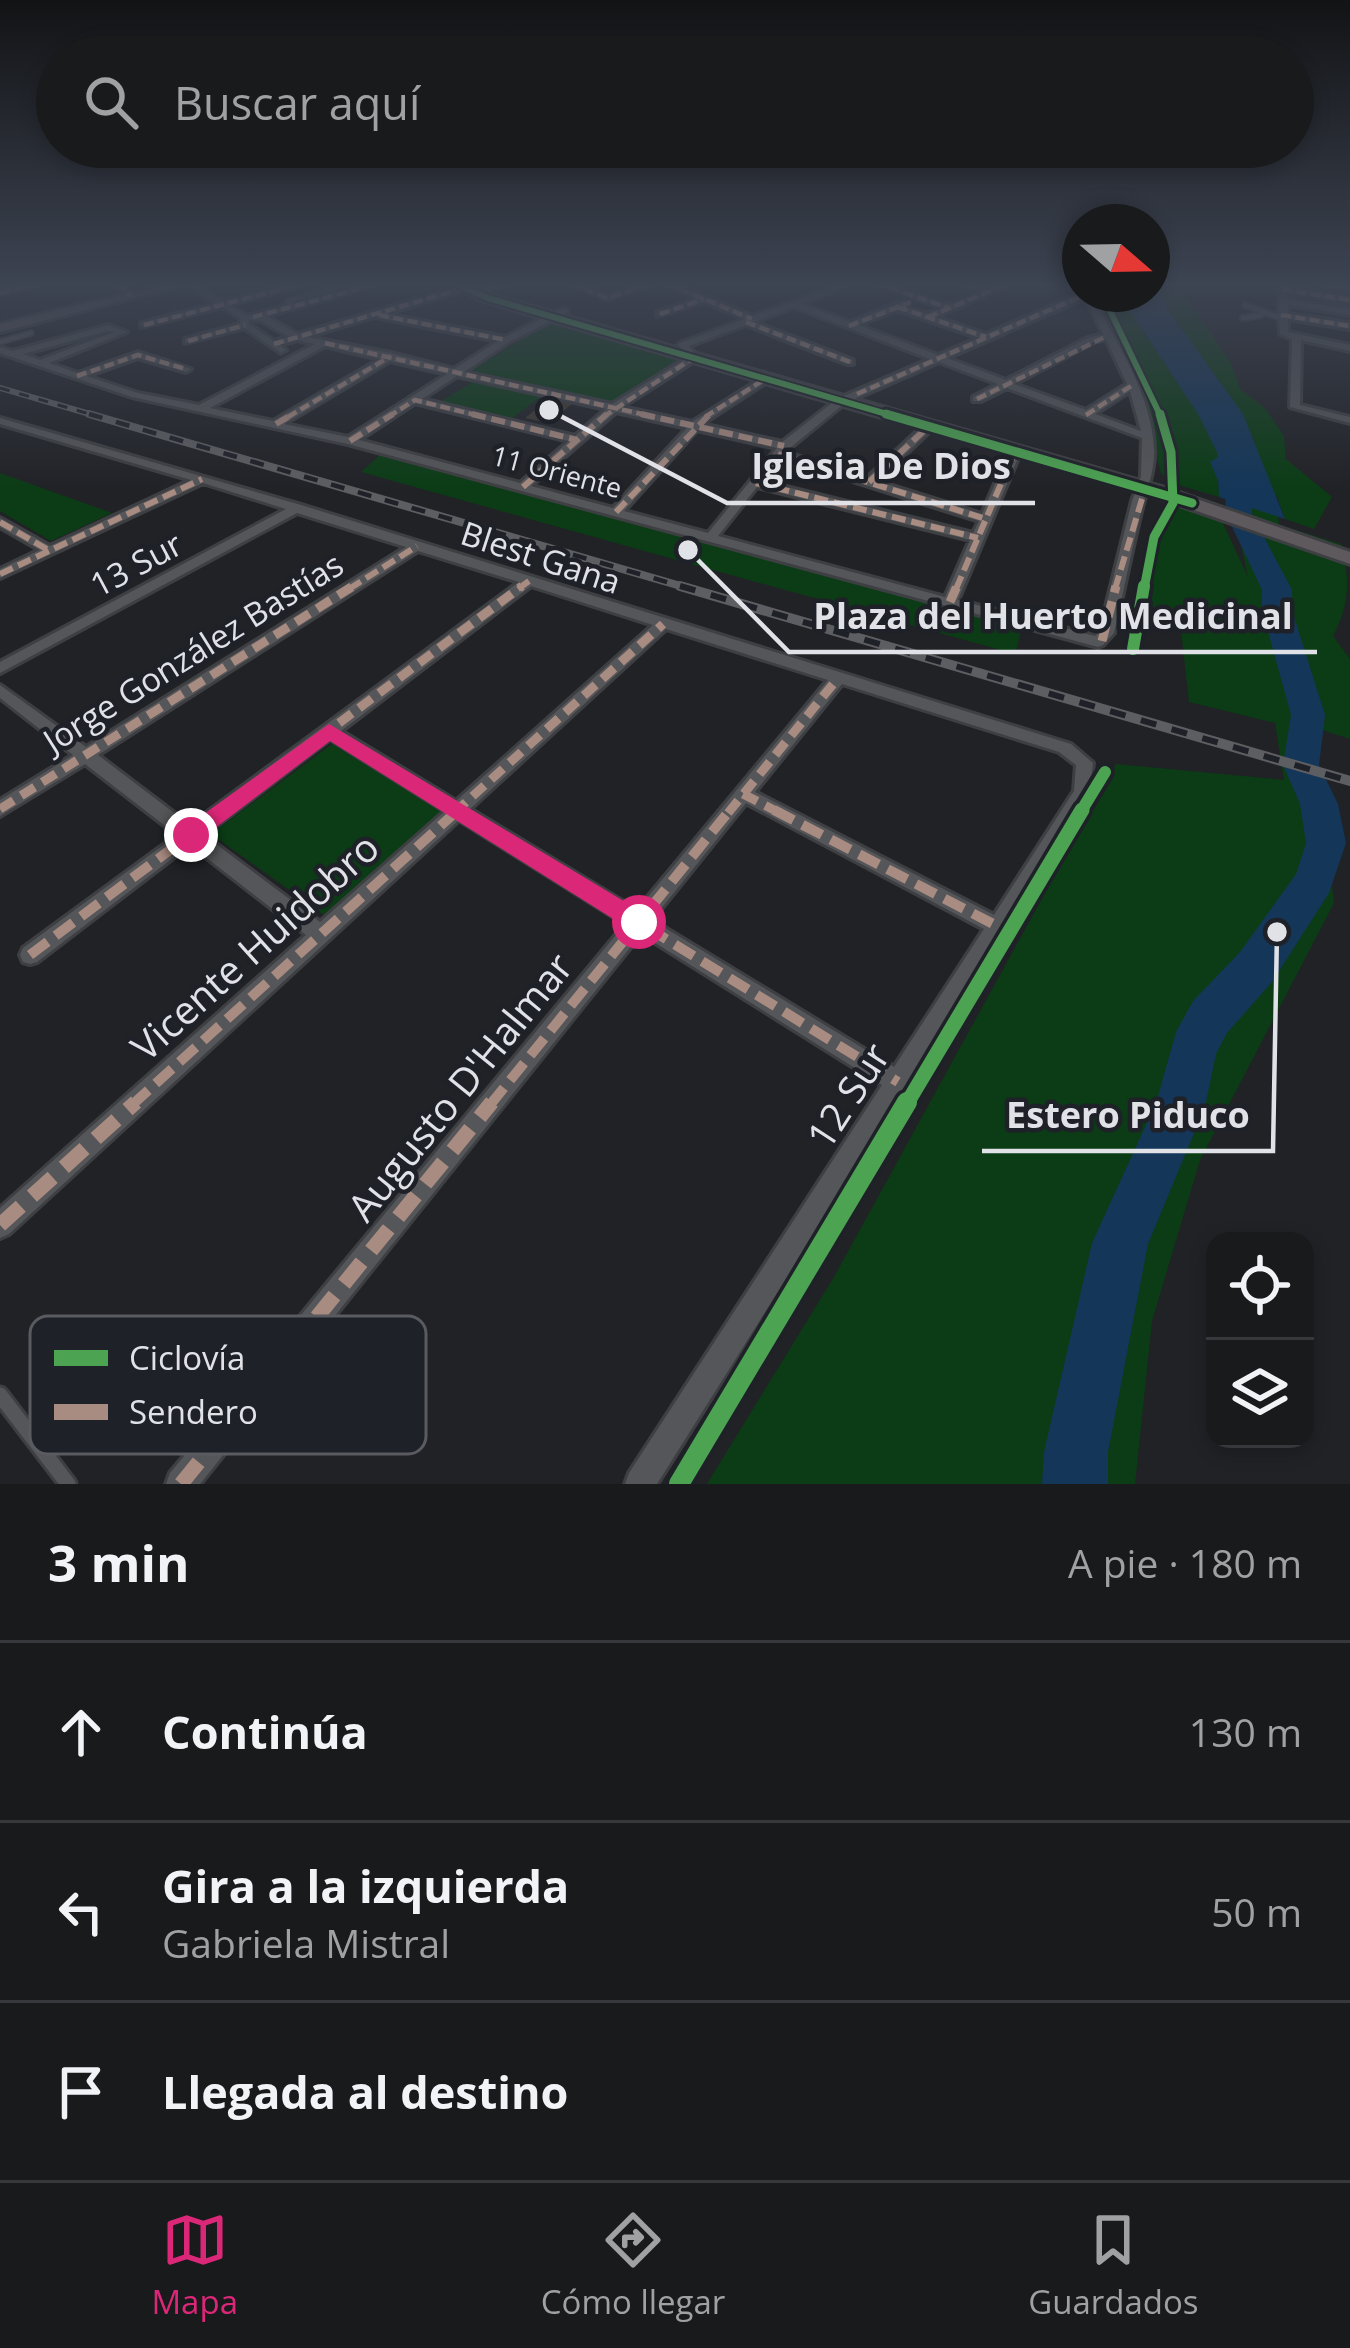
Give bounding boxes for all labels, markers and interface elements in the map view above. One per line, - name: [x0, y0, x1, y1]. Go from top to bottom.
- search box: [36, 36, 1314, 168]
- icon: search: [78, 69, 144, 135]
- text: Buscar aquí: [174, 72, 420, 133]
- north arrow: [1062, 204, 1170, 312]
- callout: Iglesia De Dios: [727, 431, 1035, 503]
- street label: 11 Oriente: [488, 436, 626, 506]
- text: Iglesia De Dios: [751, 441, 1011, 490]
- street label: Blest Gana: [456, 510, 626, 604]
- street label: 13 Sur: [82, 521, 190, 607]
- street label: Jorge González Bastías: [32, 541, 351, 764]
- callout: Plaza del Huerto Medicinal: [789, 580, 1317, 652]
- text: Plaza del Huerto Medicinal: [813, 591, 1293, 640]
- route end: [164, 808, 218, 862]
- street label: Vicente Huidobro: [119, 820, 389, 1072]
- route start: [612, 895, 666, 949]
- street label: Augusto D'Halmar: [334, 941, 584, 1231]
- street label: 12 Sur: [793, 1032, 901, 1158]
- callout: Estero Piduco: [982, 1079, 1273, 1151]
- text: Estero Piduco: [1006, 1090, 1250, 1139]
- map controls: [1206, 1232, 1314, 1448]
- button: locate: [1206, 1232, 1314, 1340]
- legend: [30, 1316, 426, 1454]
- text: Ciclovía: [129, 1335, 245, 1380]
- button: layers: [1206, 1340, 1314, 1448]
- text: Sendero: [129, 1389, 258, 1434]
- text: 3 min: [48, 1527, 190, 1597]
- text: A pie · 180 m: [1068, 1536, 1302, 1589]
- icon: ahead: [48, 1699, 114, 1765]
- text: Continúa: [162, 1701, 368, 1762]
- text: 130 m: [1189, 1705, 1302, 1758]
- text: Gira a la izquierda: [162, 1855, 569, 1916]
- icon: left: [48, 1879, 114, 1945]
- text: 50 m: [1211, 1885, 1302, 1938]
- text: Gabriela Mistral: [162, 1916, 450, 1969]
- icon: arrive: [48, 2059, 114, 2125]
- text: Llegada al destino: [162, 2061, 568, 2122]
- tab: Mapa: [151, 2207, 238, 2324]
- tab: Cómo llegar: [541, 2207, 725, 2324]
- tab: Guardados: [1028, 2207, 1199, 2324]

